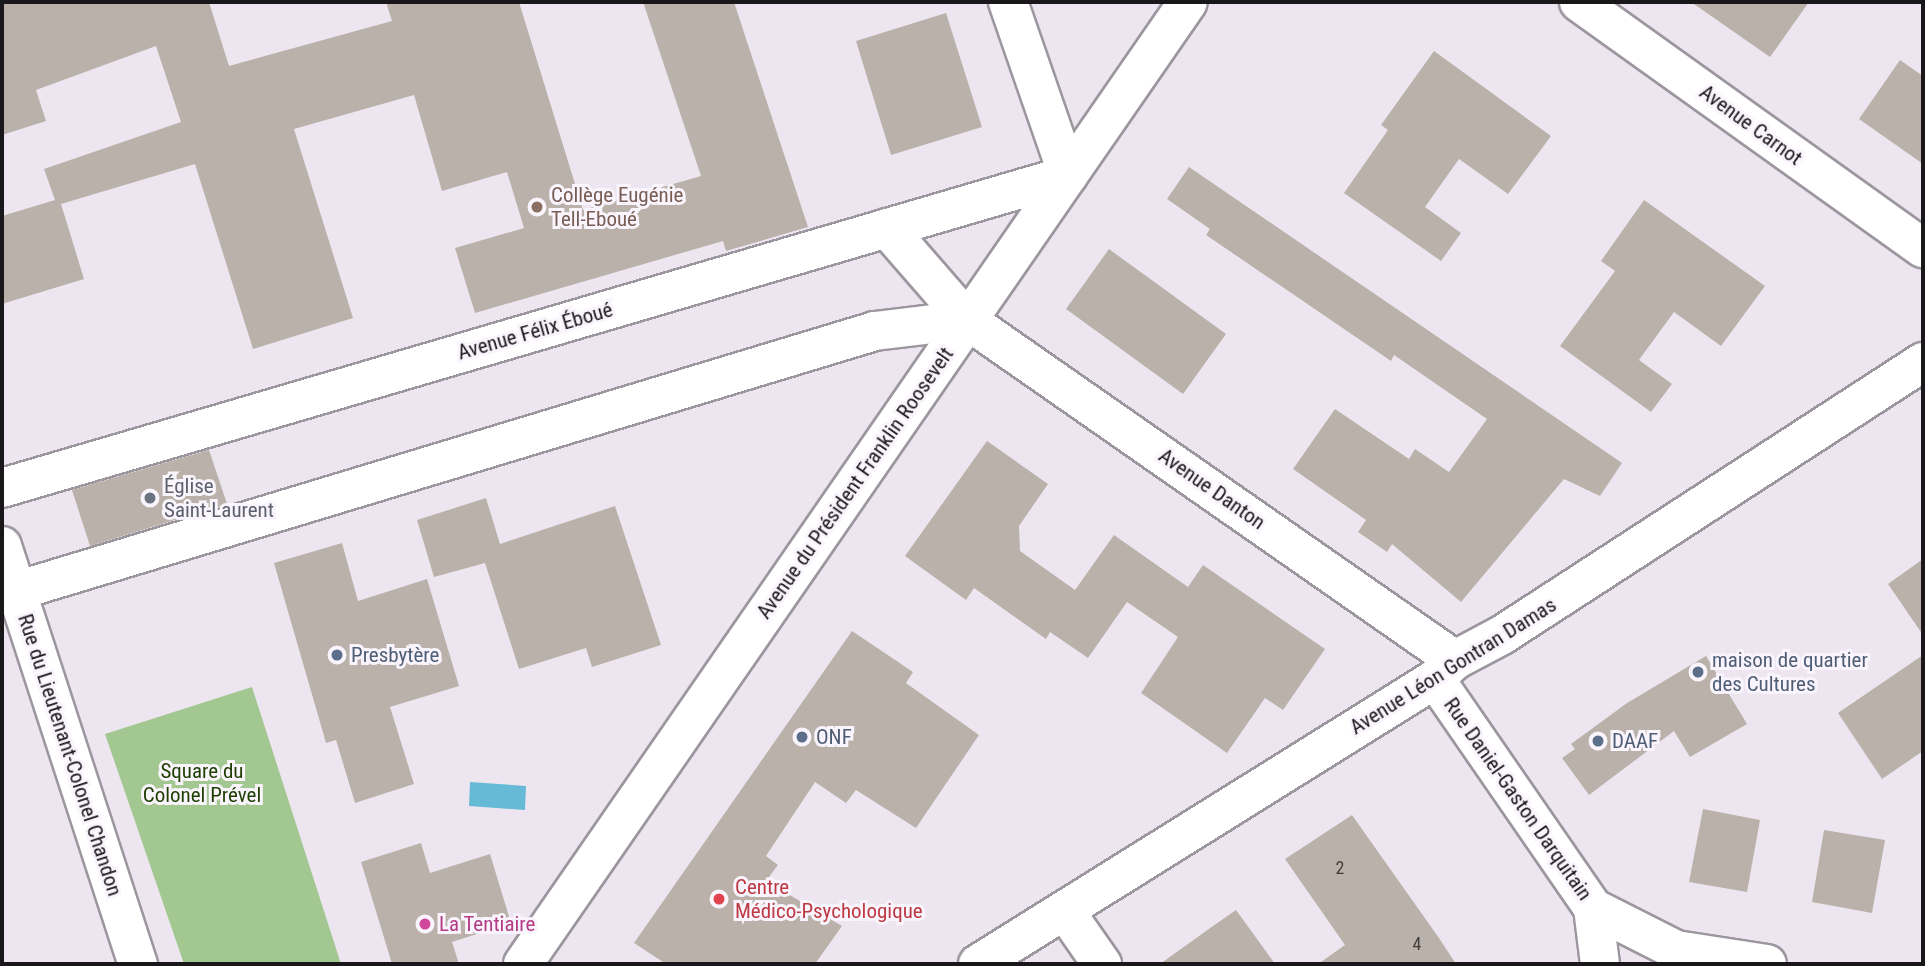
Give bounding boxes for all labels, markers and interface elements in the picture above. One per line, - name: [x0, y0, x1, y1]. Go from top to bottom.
- street label: Avenue Carnot: [1695, 79, 1807, 171]
- place label: Collège Eugénie Tell-Eboué: [551, 182, 683, 232]
- marker: Collège Eugénie Tell-Eboué: [529, 199, 545, 215]
- street label: Avenue Félix Éboué: [455, 297, 615, 365]
- street label: Avenue du Président Franklin Roosevelt: [751, 342, 959, 624]
- street label: Avenue Danton: [1154, 443, 1270, 535]
- place label: Église Saint-Laurent: [164, 473, 274, 523]
- marker: Église Saint-Laurent: [142, 490, 158, 506]
- street label: Avenue Léon Gontran Damas: [1345, 592, 1561, 740]
- street label: Rue du Lieutenant-Colonel Chandon: [12, 611, 128, 899]
- place label: Presbytère: [351, 642, 439, 668]
- marker: Presbytère: [329, 647, 345, 663]
- place label: maison de quartier des Cultures: [1712, 647, 1868, 697]
- marker: maison de quartier des Cultures: [1690, 664, 1706, 680]
- street label: Rue Daniel-Gaston Darquitain: [1438, 693, 1598, 905]
- place label: ONF: [816, 724, 852, 750]
- place label: DAAF: [1612, 728, 1658, 754]
- marker: ONF: [794, 729, 810, 745]
- marker: DAAF: [1590, 733, 1606, 749]
- park label: Square du Colonel Prével: [143, 758, 261, 808]
- house number: 2: [1336, 857, 1344, 879]
- place label: Centre Médico-Psychologique: [735, 874, 923, 924]
- marker: Centre Médico-Psychologique: [709, 889, 729, 909]
- place label: La Tentiaire: [439, 911, 536, 937]
- marker: La Tentiaire: [417, 916, 433, 932]
- house number: 4: [1413, 933, 1421, 955]

